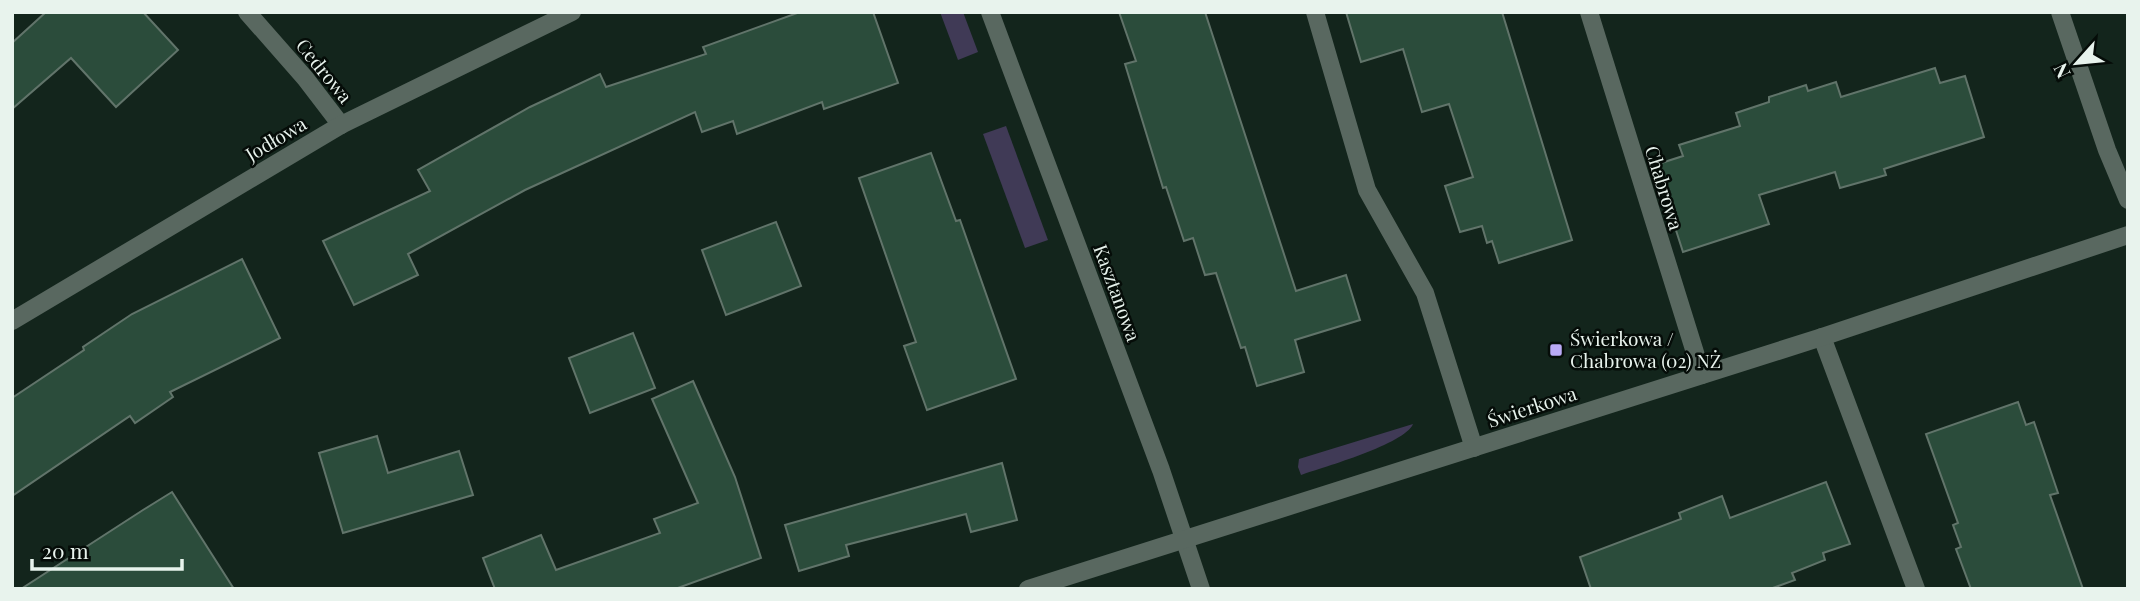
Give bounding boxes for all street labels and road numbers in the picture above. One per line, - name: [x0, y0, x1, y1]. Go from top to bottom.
- street label: Cedrowa: [291, 33, 359, 109]
- street label: Jodłowa: [239, 110, 311, 167]
- street label: Chabrowa: [1640, 142, 1690, 233]
- street label: Kasztanowa: [1088, 241, 1148, 345]
- street label: Świerkowa: [1484, 379, 1580, 433]

